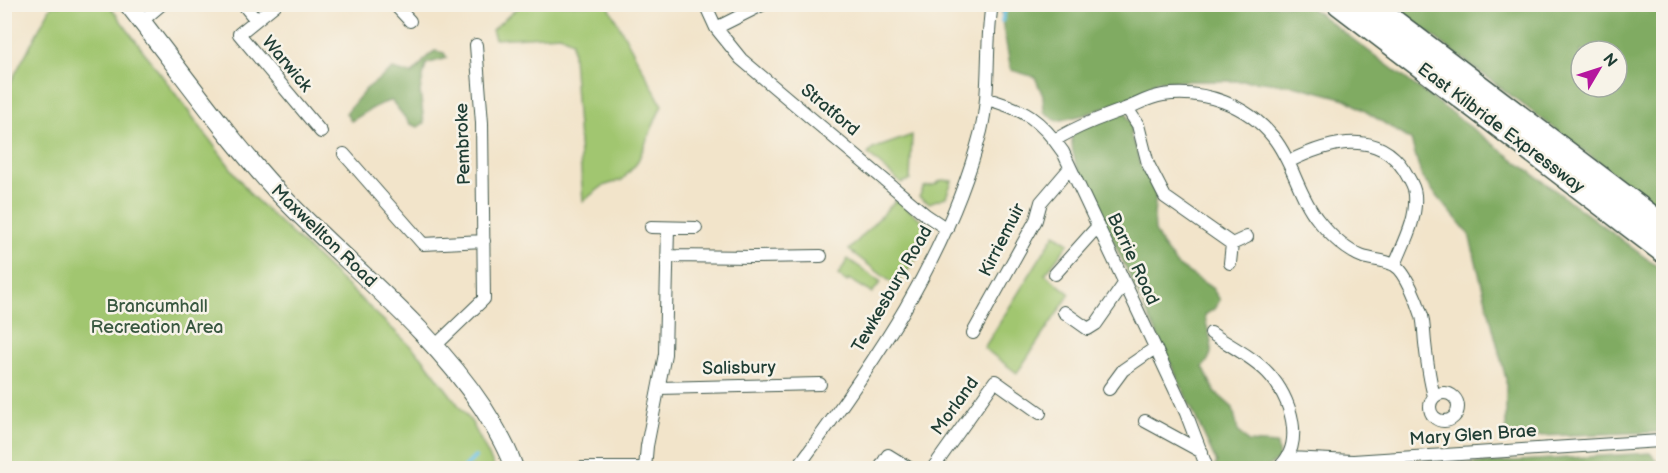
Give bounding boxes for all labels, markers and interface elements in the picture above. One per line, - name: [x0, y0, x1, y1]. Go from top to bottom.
- street label: Warwick: [257, 32, 317, 96]
- north arrow: [1569, 39, 1629, 99]
- text: N: [1598, 50, 1621, 71]
- street label: East Kilbride Expressway: [1413, 58, 1589, 198]
- street label: Stratford: [797, 80, 863, 140]
- street label: Pembroke: [451, 102, 475, 185]
- street label: Maxwellton Road: [267, 180, 381, 292]
- street label: Kirriemuir: [975, 199, 1030, 280]
- street label: Barrie Road: [1103, 210, 1163, 308]
- street label: Tewkesbury Road: [847, 222, 937, 356]
- park label: Brancumhall Recreation Area: [90, 296, 224, 338]
- street label: Salisbury: [702, 357, 777, 379]
- street label: Morland: [927, 373, 983, 439]
- street label: Mary Glen Brae: [1409, 420, 1538, 450]

